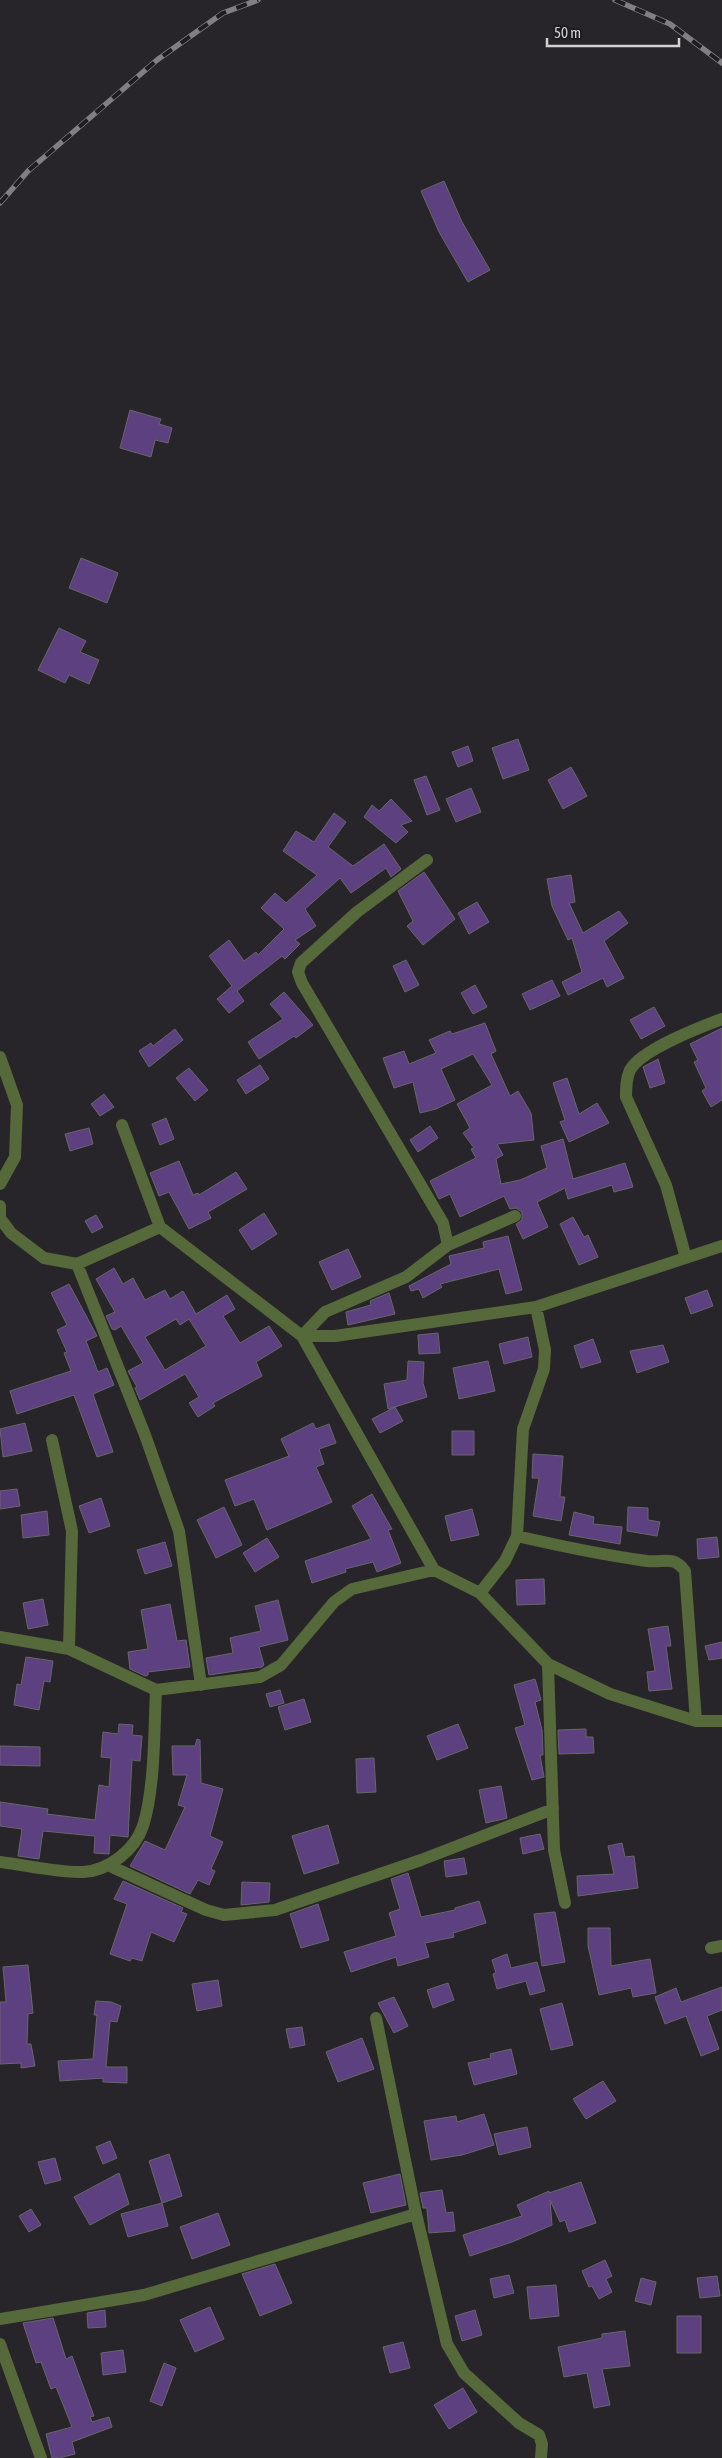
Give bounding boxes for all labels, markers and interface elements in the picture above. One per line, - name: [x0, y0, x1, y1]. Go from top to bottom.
- scale bar: [547, 15, 680, 47]
- text: 50 m: [554, 24, 581, 41]

